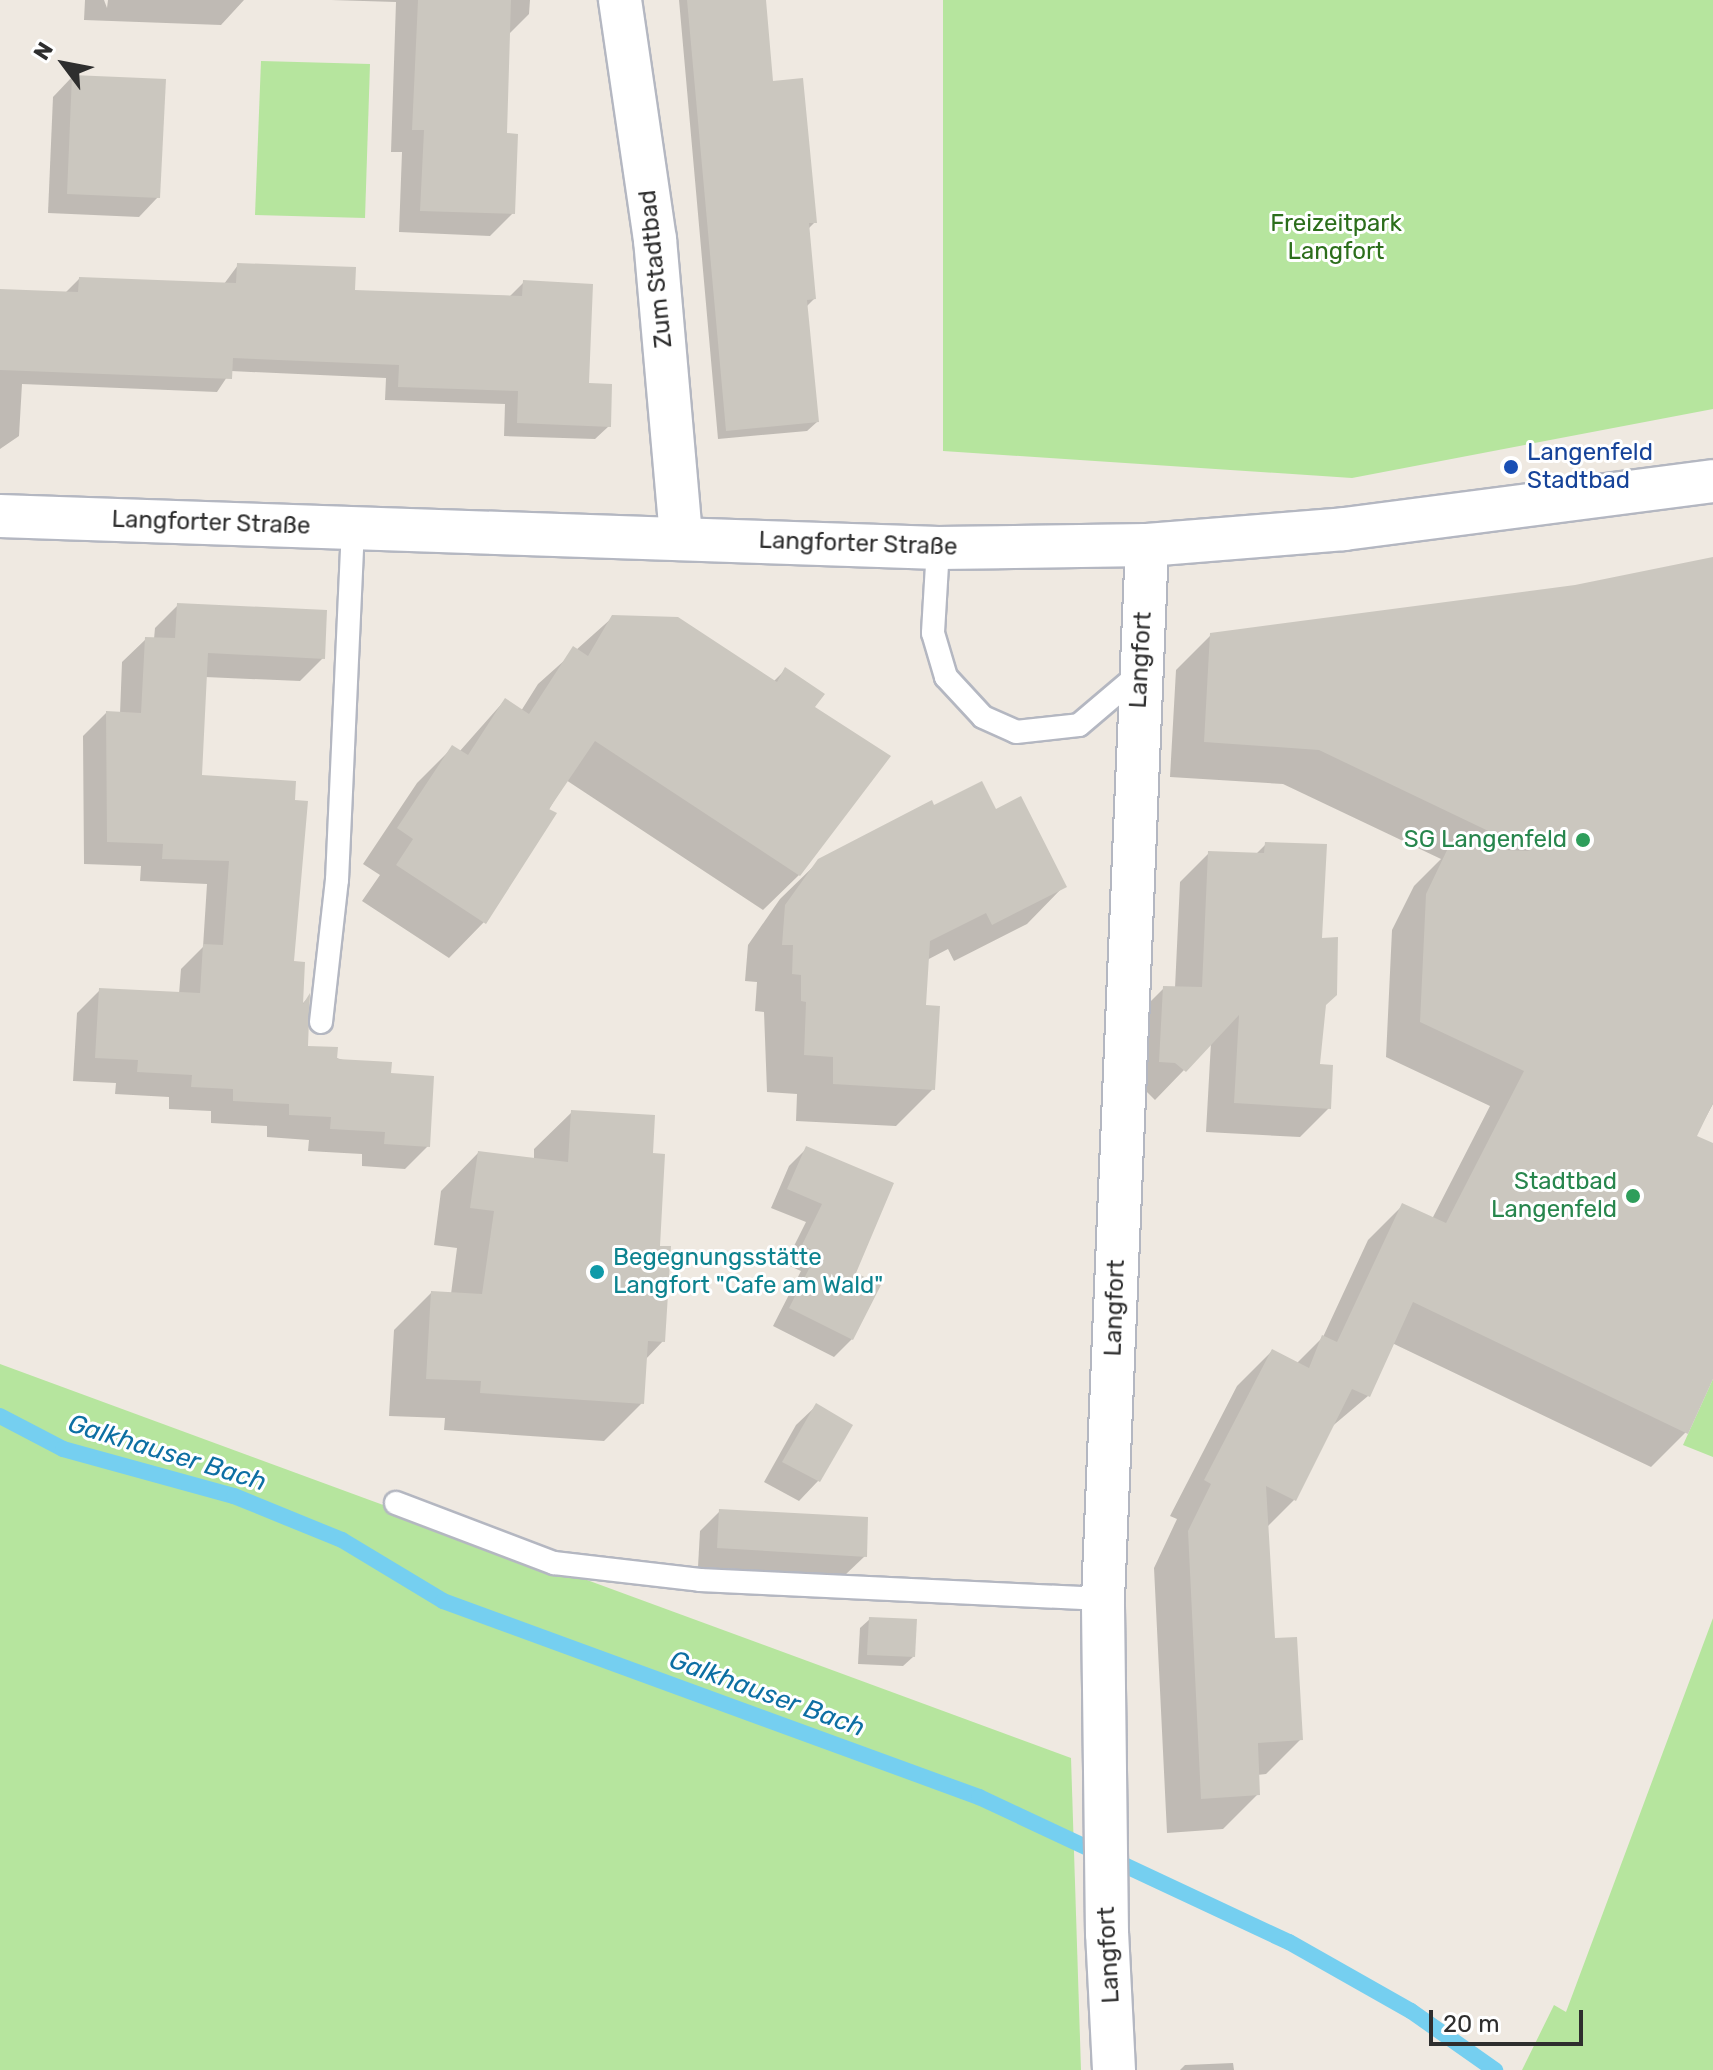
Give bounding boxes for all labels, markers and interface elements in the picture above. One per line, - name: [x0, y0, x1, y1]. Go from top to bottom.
- north arrow: [24, 24, 104, 104]
- text: N: [28, 37, 59, 65]
- street label: Zum Stadtbad: [633, 189, 679, 349]
- park label: Freizeitpark Langfort: [1270, 210, 1402, 266]
- place label: Langenfeld Stadtbad: [1527, 439, 1653, 495]
- marker: Langenfeld Stadtbad: [1502, 458, 1520, 476]
- street label: Langforter Straße: [111, 505, 311, 541]
- street label: Langforter Straße: [758, 526, 958, 562]
- street label: Langfort: [1124, 611, 1158, 709]
- place label: SG Langenfeld: [1404, 826, 1567, 854]
- marker: SG Langenfeld: [1574, 831, 1592, 849]
- place label: Stadtbad Langenfeld: [1491, 1168, 1617, 1224]
- marker: Stadtbad Langenfeld: [1624, 1187, 1642, 1205]
- place label: Begegnungsstätte Langfort "Cafe am Wald": [613, 1244, 884, 1300]
- street label: Langfort: [1099, 1259, 1131, 1357]
- marker: Begegnungsstätte Langfort "Cafe am Wald": [588, 1263, 606, 1281]
- water label: Galkhauser Bach: [64, 1408, 270, 1498]
- water label: Galkhauser Bach: [665, 1644, 869, 1744]
- street label: Langfort: [1092, 1906, 1126, 2004]
- scale bar: [1433, 1994, 1587, 2044]
- text: 20 m: [1443, 2010, 1500, 2038]

